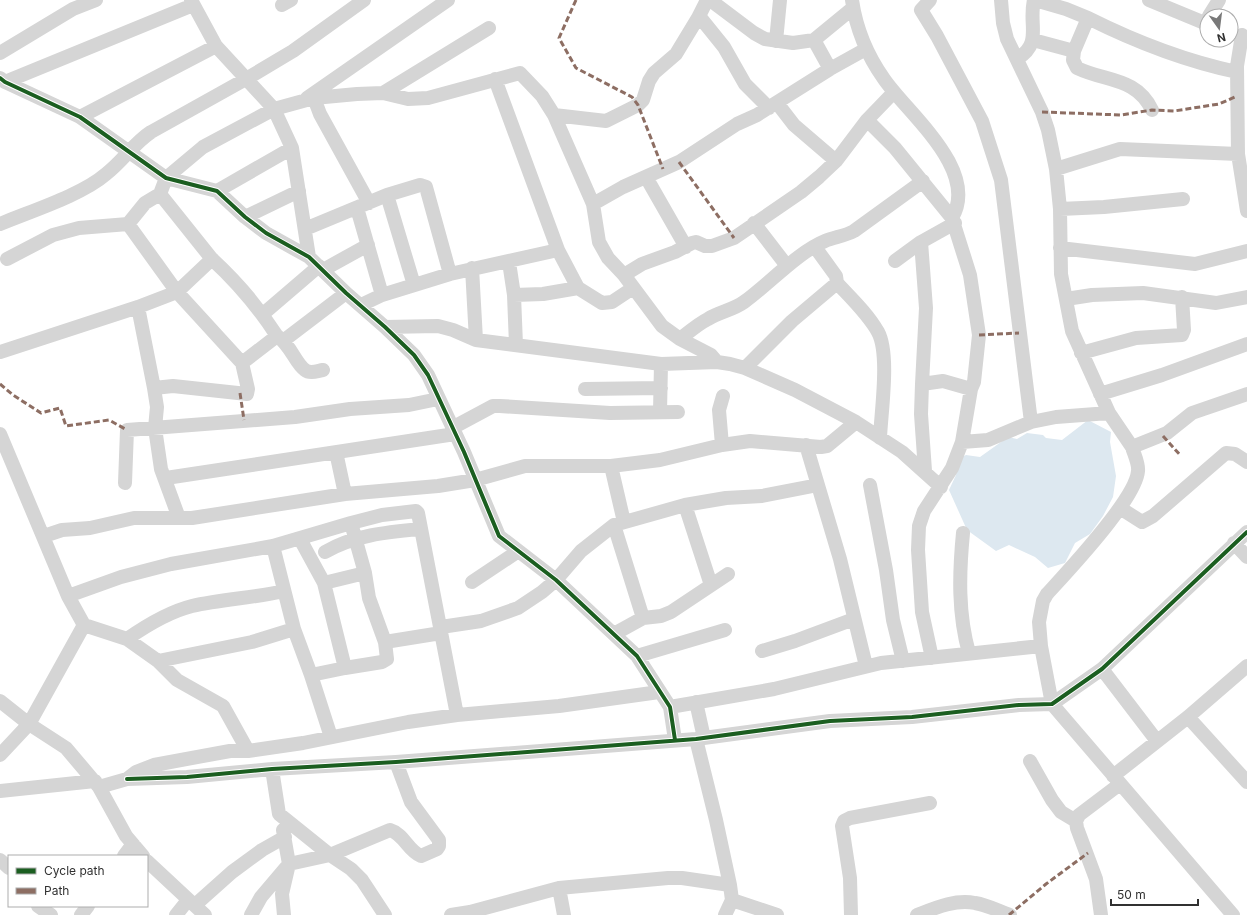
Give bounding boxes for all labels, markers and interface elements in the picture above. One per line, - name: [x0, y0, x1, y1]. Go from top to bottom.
- north arrow: [1199, 8, 1239, 48]
- text: N: [1216, 30, 1227, 46]
- legend: [8, 855, 148, 907]
- text: Cycle path: [44, 863, 105, 878]
- scale bar: [1111, 881, 1198, 907]
- text: Path: [44, 883, 69, 898]
- text: 50 m: [1117, 887, 1146, 902]

